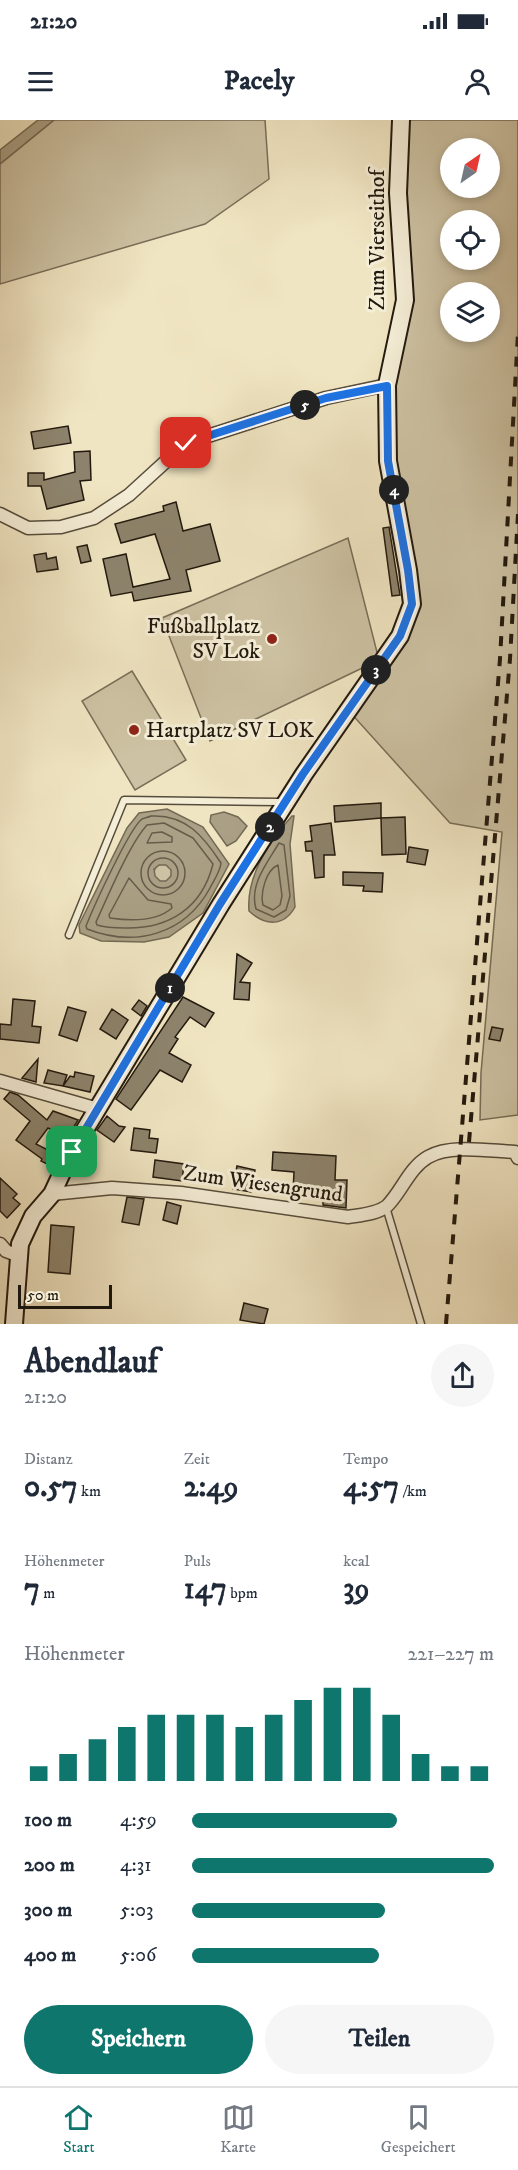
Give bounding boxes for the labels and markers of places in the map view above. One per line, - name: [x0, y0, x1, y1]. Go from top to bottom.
- pin: 5: [290, 390, 320, 420]
- pin: [160, 417, 211, 468]
- pin: 4: [379, 475, 409, 505]
- place label: Fußballplatz SV Lok: [147, 613, 260, 665]
- marker: Fußballplatz SV Lok: [265, 632, 279, 646]
- pin: 3: [361, 655, 391, 685]
- place label: Hartplatz SV LOK: [146, 717, 315, 744]
- marker: Hartplatz SV LOK: [127, 723, 141, 737]
- pin: 2: [255, 812, 285, 842]
- pin: 1: [155, 973, 185, 1003]
- pin: [46, 1126, 97, 1177]

